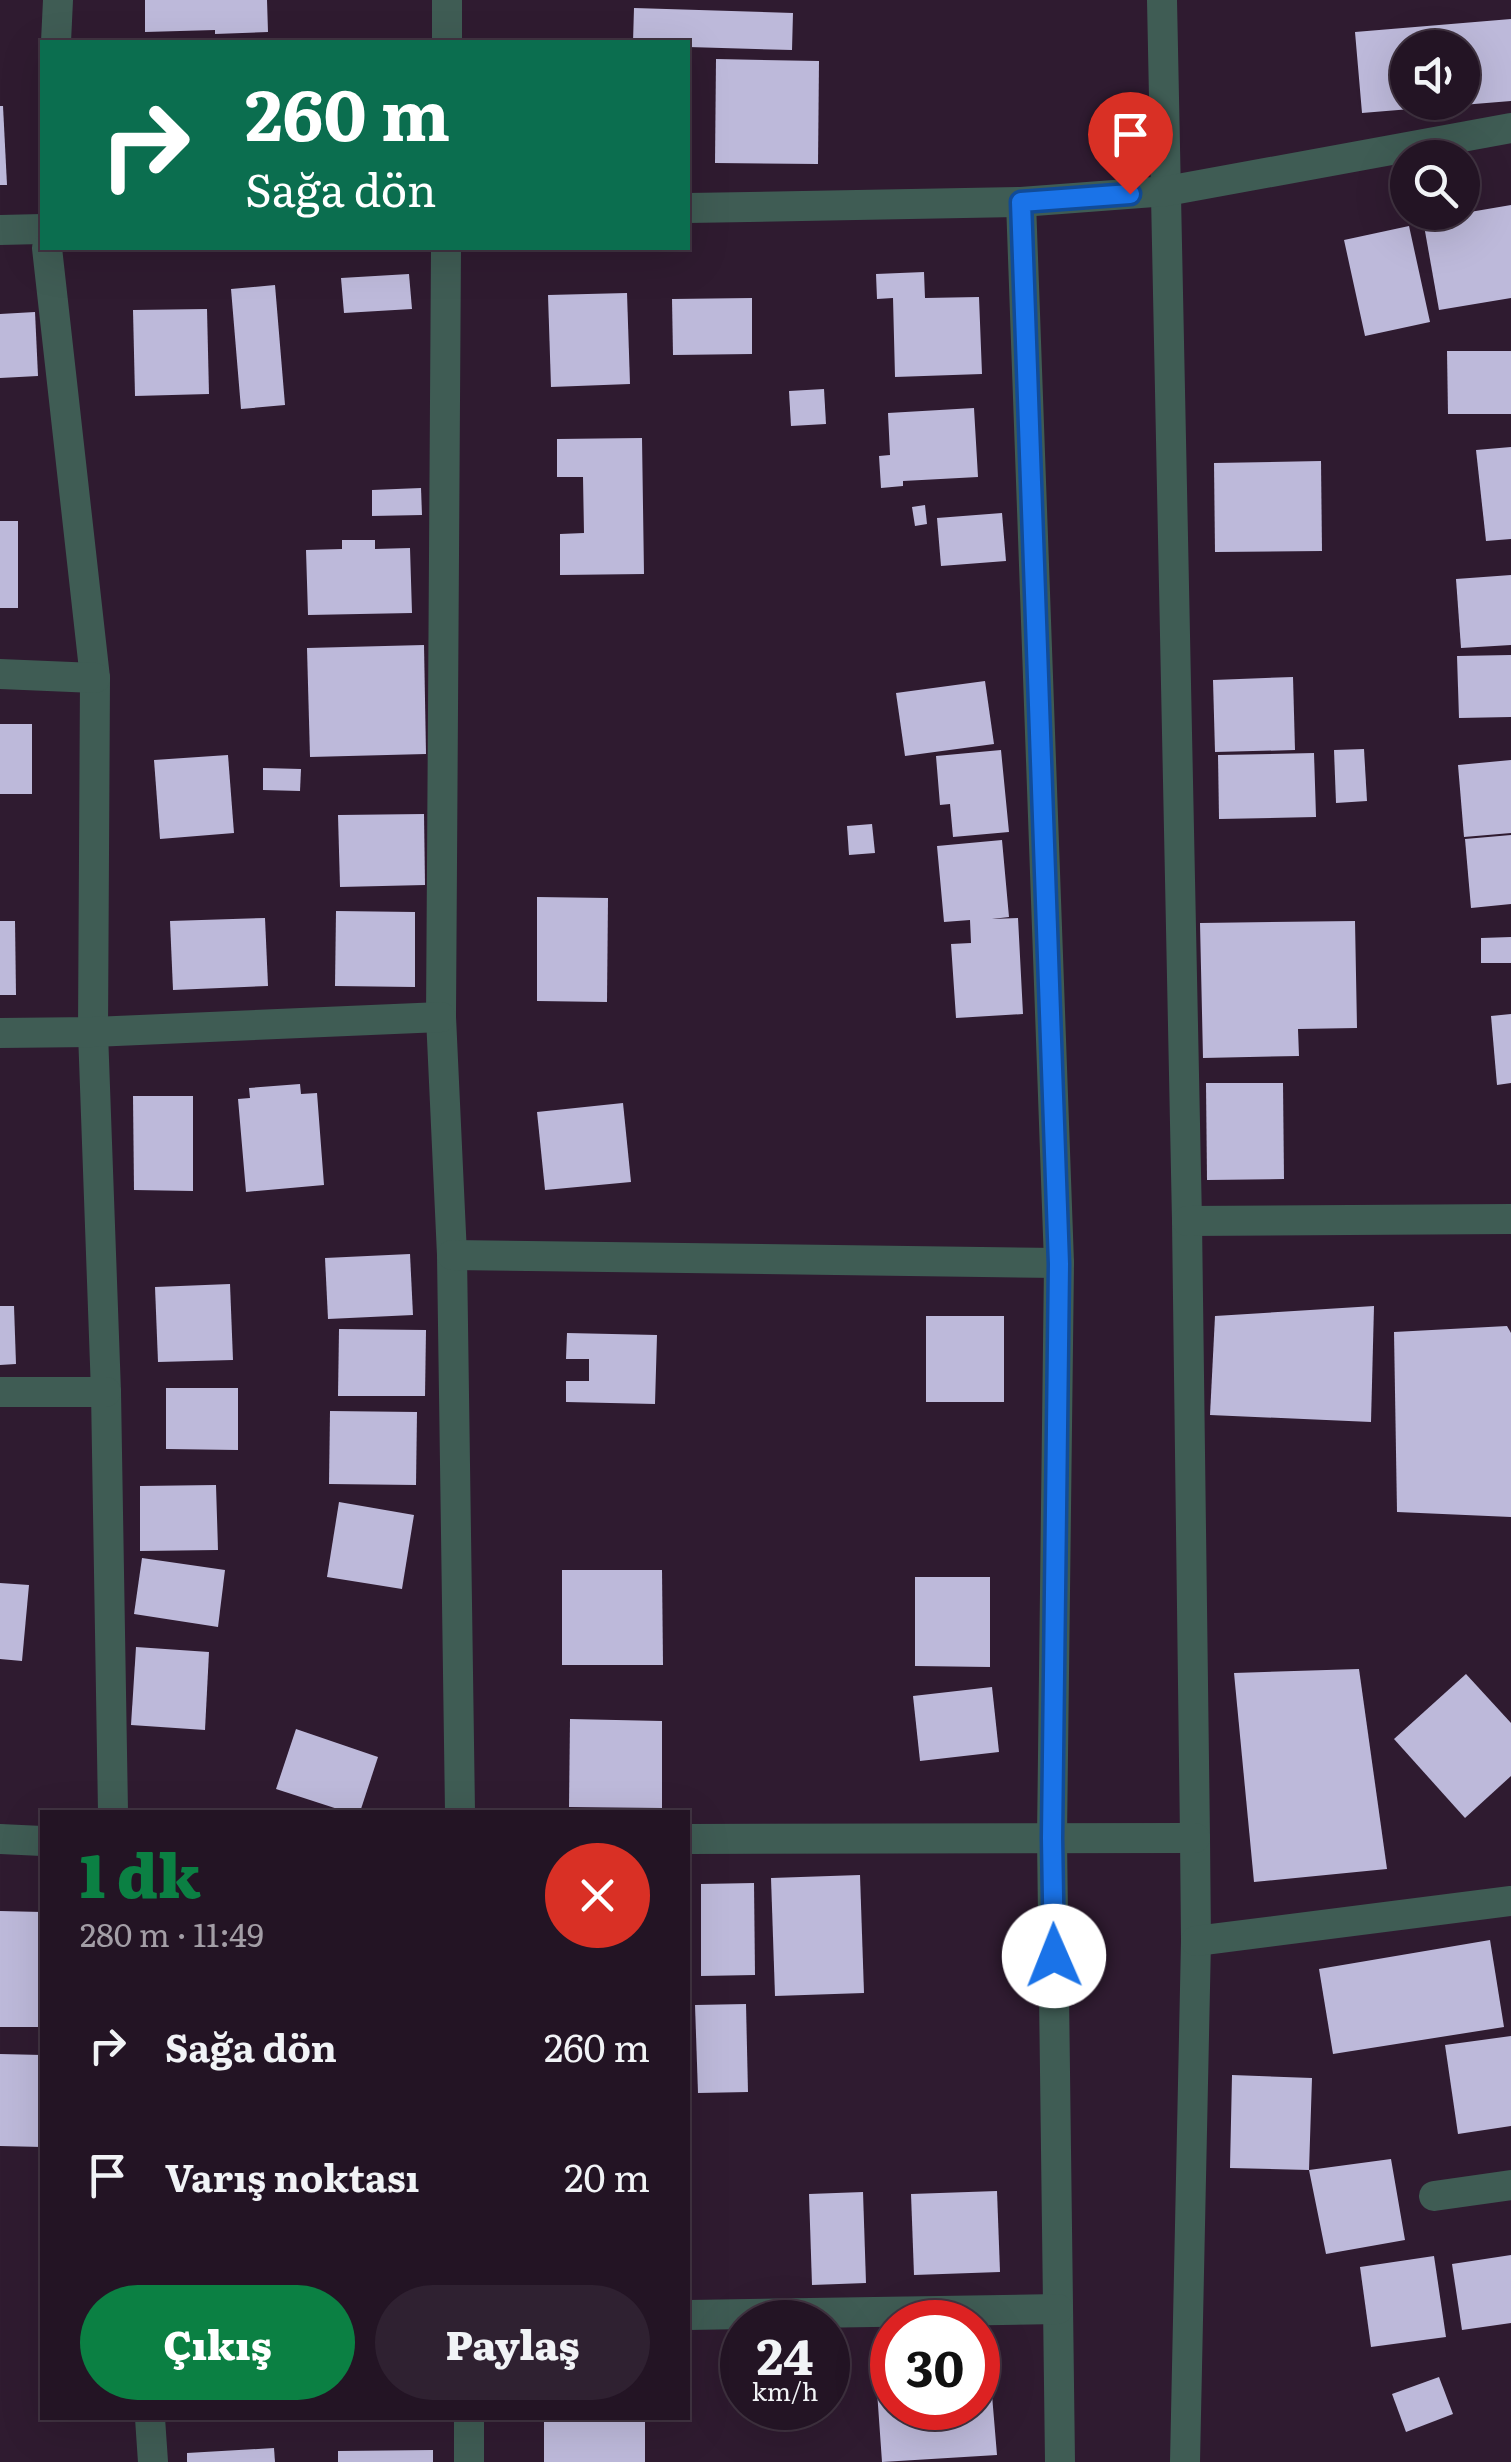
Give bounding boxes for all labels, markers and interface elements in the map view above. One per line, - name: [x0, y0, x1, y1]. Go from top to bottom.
- map controls: [1390, 30, 1480, 230]
- button: sound: [1390, 30, 1480, 120]
- text: 260 m: [245, 59, 450, 163]
- icon: right: [80, 80, 210, 210]
- pin: [1088, 92, 1173, 195]
- icon: arrive: [1103, 107, 1158, 162]
- button: search: [1390, 140, 1480, 230]
- text: Sağa dön: [245, 154, 436, 221]
- text: 1 dk: [80, 1827, 201, 1916]
- button: close: [545, 1843, 650, 1948]
- position arrow: [1002, 1904, 1106, 2008]
- text: 280 m · 11:49: [80, 1909, 264, 1957]
- text: Sağa dön: [165, 2017, 337, 2074]
- text: 260 m: [544, 2017, 650, 2074]
- icon: right: [80, 2018, 135, 2073]
- text: Varış noktası: [165, 2147, 420, 2204]
- text: 20 m: [564, 2147, 650, 2204]
- icon: arrive: [80, 2148, 135, 2203]
- button: Çıkış: [80, 2285, 355, 2400]
- button: Paylaş: [375, 2285, 650, 2400]
- speed limit sign: 30: [870, 2300, 1000, 2430]
- text: 24: [756, 2316, 813, 2390]
- text: km/h: [752, 2372, 818, 2409]

